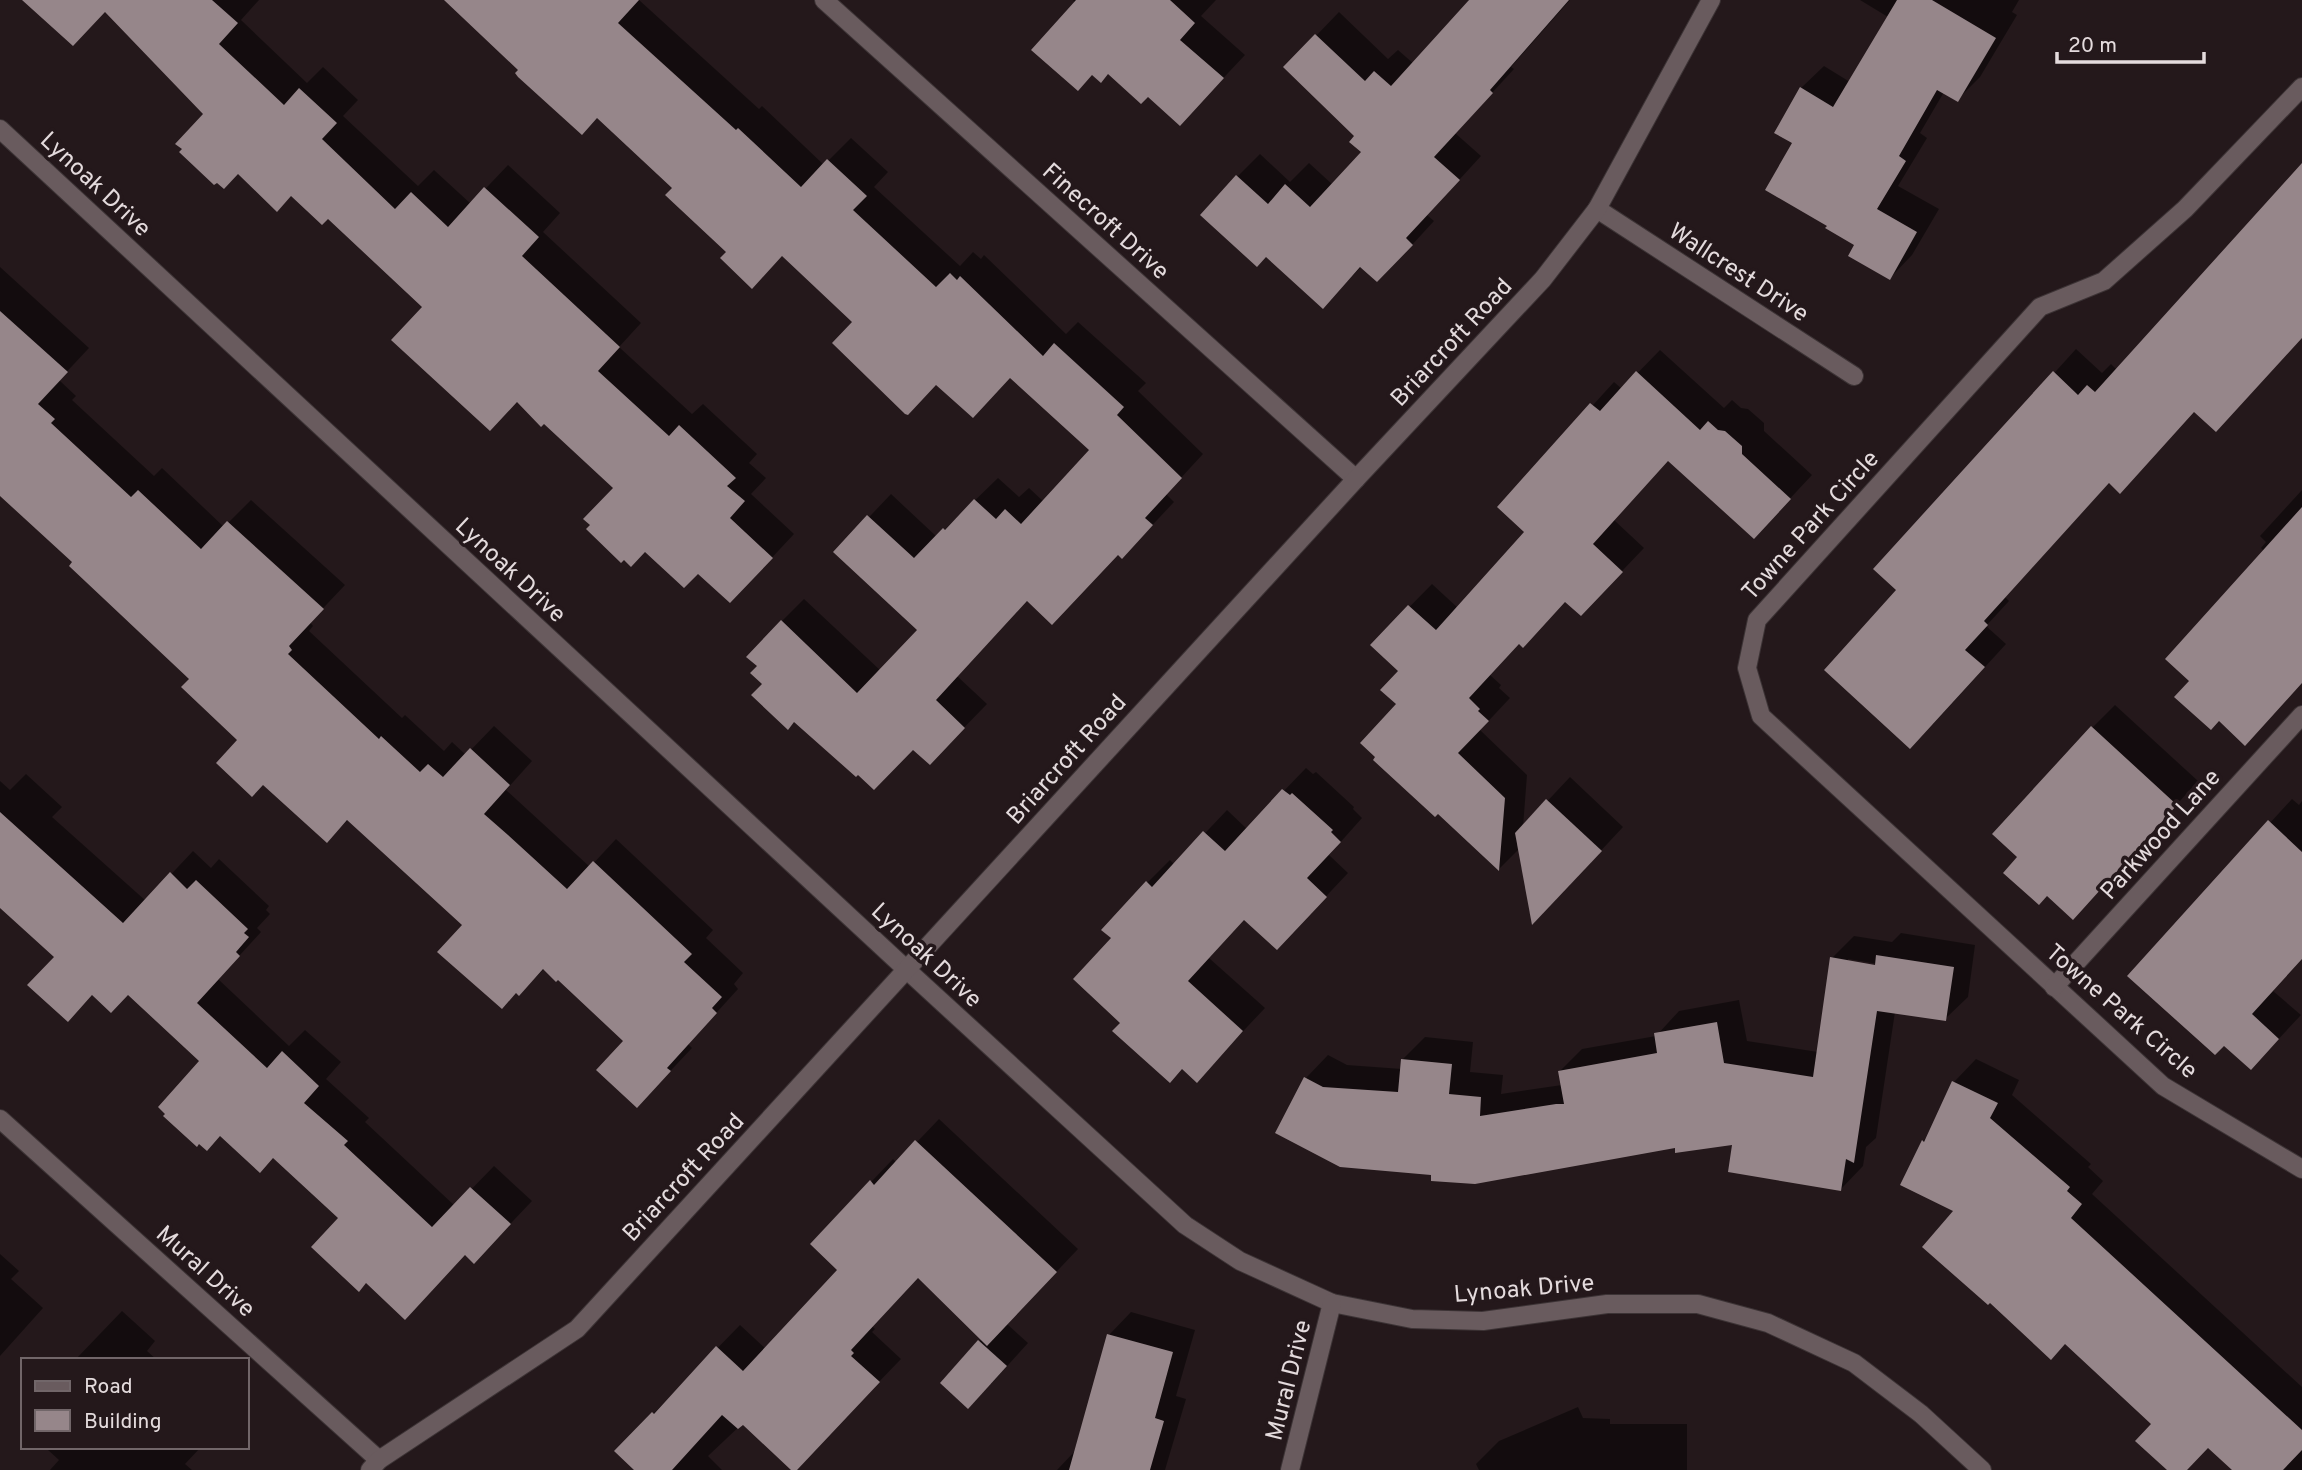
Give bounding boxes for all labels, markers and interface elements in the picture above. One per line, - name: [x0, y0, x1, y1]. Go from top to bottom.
- scale bar: [2057, 21, 2204, 65]
- text: 20 m: [2068, 33, 2117, 60]
- street label: Lynoak Drive: [33, 126, 156, 244]
- street label: Finecroft Drive: [1035, 158, 1174, 287]
- street label: Wallcrest Drive: [1662, 217, 1814, 330]
- street label: Briarcroft Road: [1385, 273, 1520, 414]
- street label: Towne Park Circle: [1736, 445, 1887, 607]
- street label: Lynoak Drive: [448, 512, 571, 630]
- street label: Briarcroft Road: [1001, 689, 1134, 832]
- street label: Parkwood Lane: [2095, 764, 2228, 907]
- street label: Lynoak Drive: [864, 897, 987, 1015]
- street label: Towne Park Circle: [2039, 938, 2203, 1087]
- street label: Briarcroft Road: [617, 1108, 752, 1249]
- street label: Mural Drive: [149, 1220, 260, 1325]
- street label: Lynoak Drive: [1453, 1269, 1596, 1311]
- street label: Mural Drive: [1260, 1317, 1319, 1444]
- legend: [21, 1358, 248, 1449]
- text: Road: [84, 1374, 133, 1401]
- text: Building: [84, 1409, 162, 1436]

